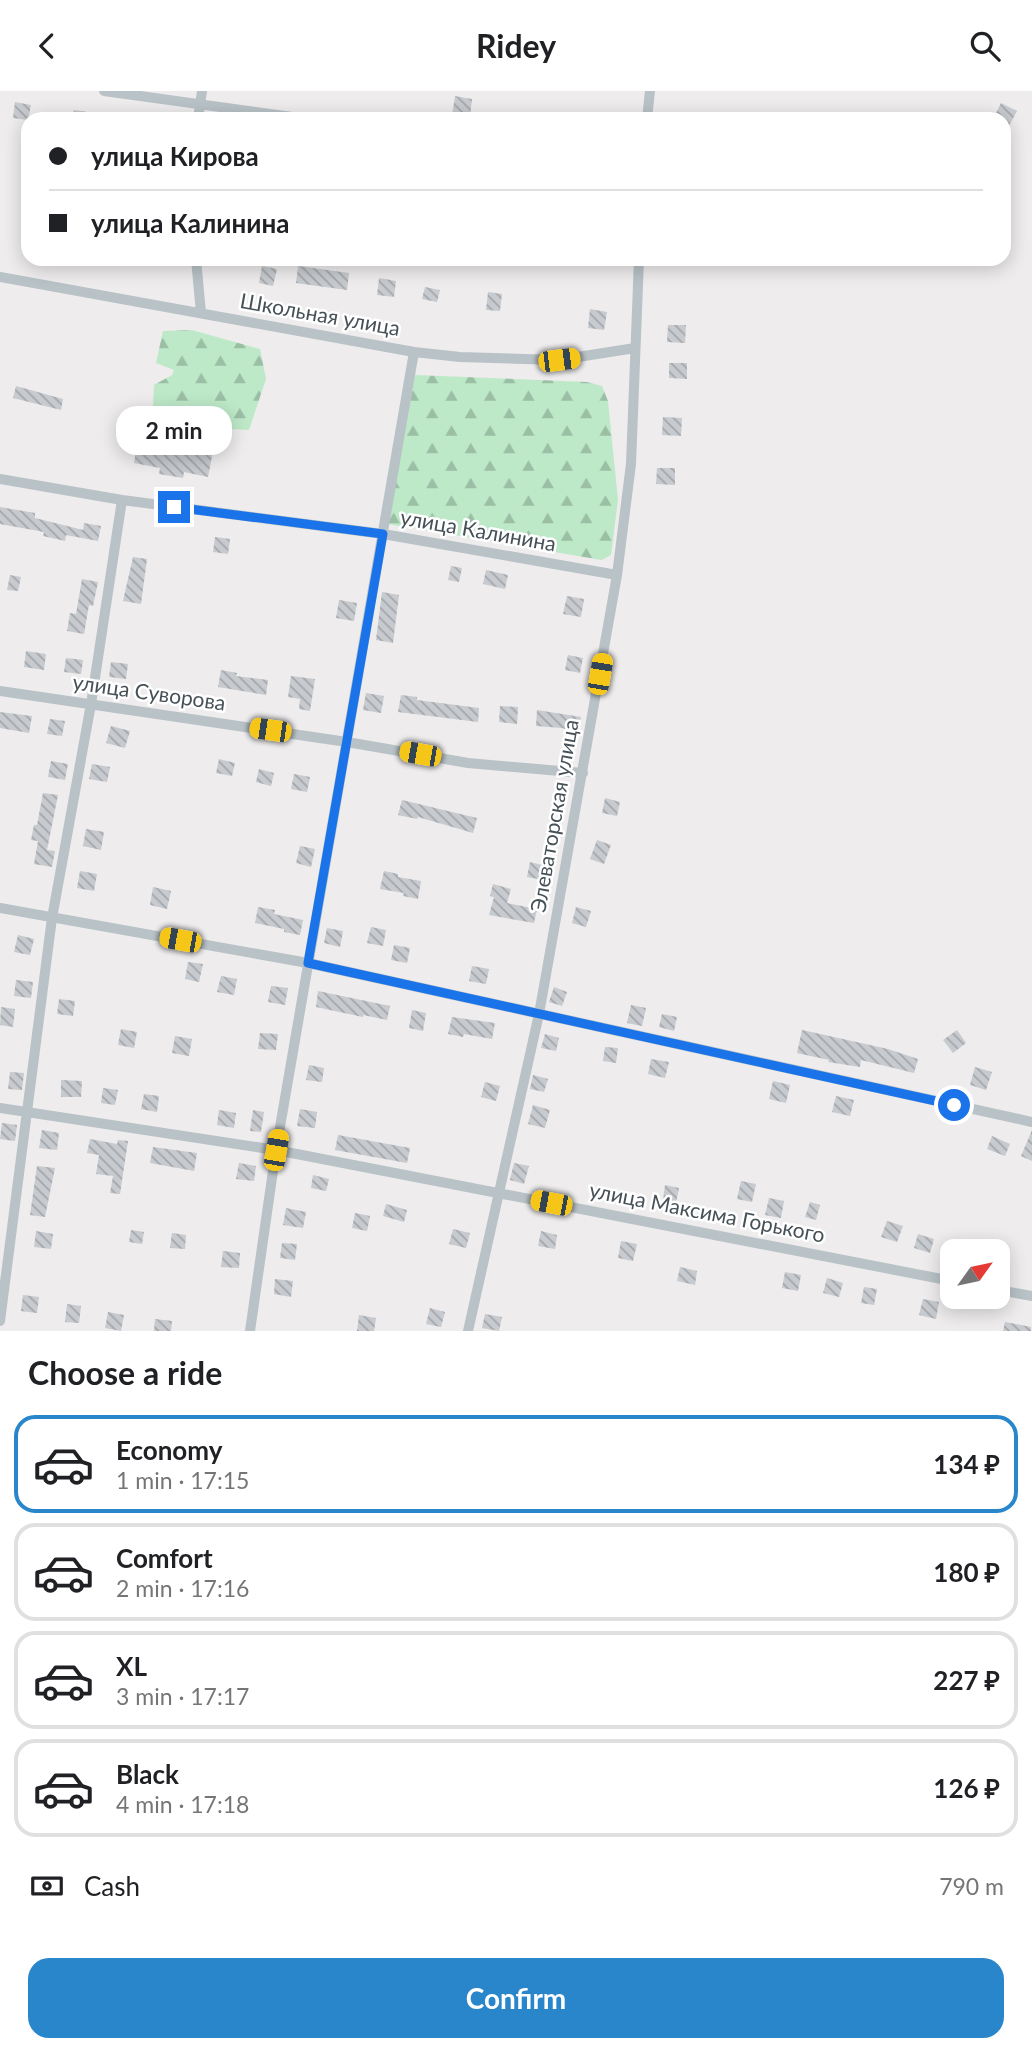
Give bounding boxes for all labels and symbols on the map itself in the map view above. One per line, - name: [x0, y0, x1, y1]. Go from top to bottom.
- street label: Школьная улица: [238, 287, 402, 340]
- car: [537, 347, 582, 373]
- callout: 2 min: [116, 405, 232, 455]
- route end: [158, 491, 190, 523]
- street label: улица Калинина: [398, 504, 558, 556]
- car: [587, 651, 614, 697]
- street label: улица Суворова: [71, 668, 227, 715]
- car: [248, 717, 293, 743]
- street label: Элеваторская улица: [524, 717, 583, 914]
- car: [398, 740, 443, 768]
- car: [158, 926, 203, 954]
- route start: [938, 1089, 970, 1121]
- car: [263, 1127, 290, 1173]
- street label: улица Максима Горького: [587, 1176, 827, 1247]
- car: [529, 1189, 574, 1217]
- north arrow: [940, 1239, 1010, 1309]

